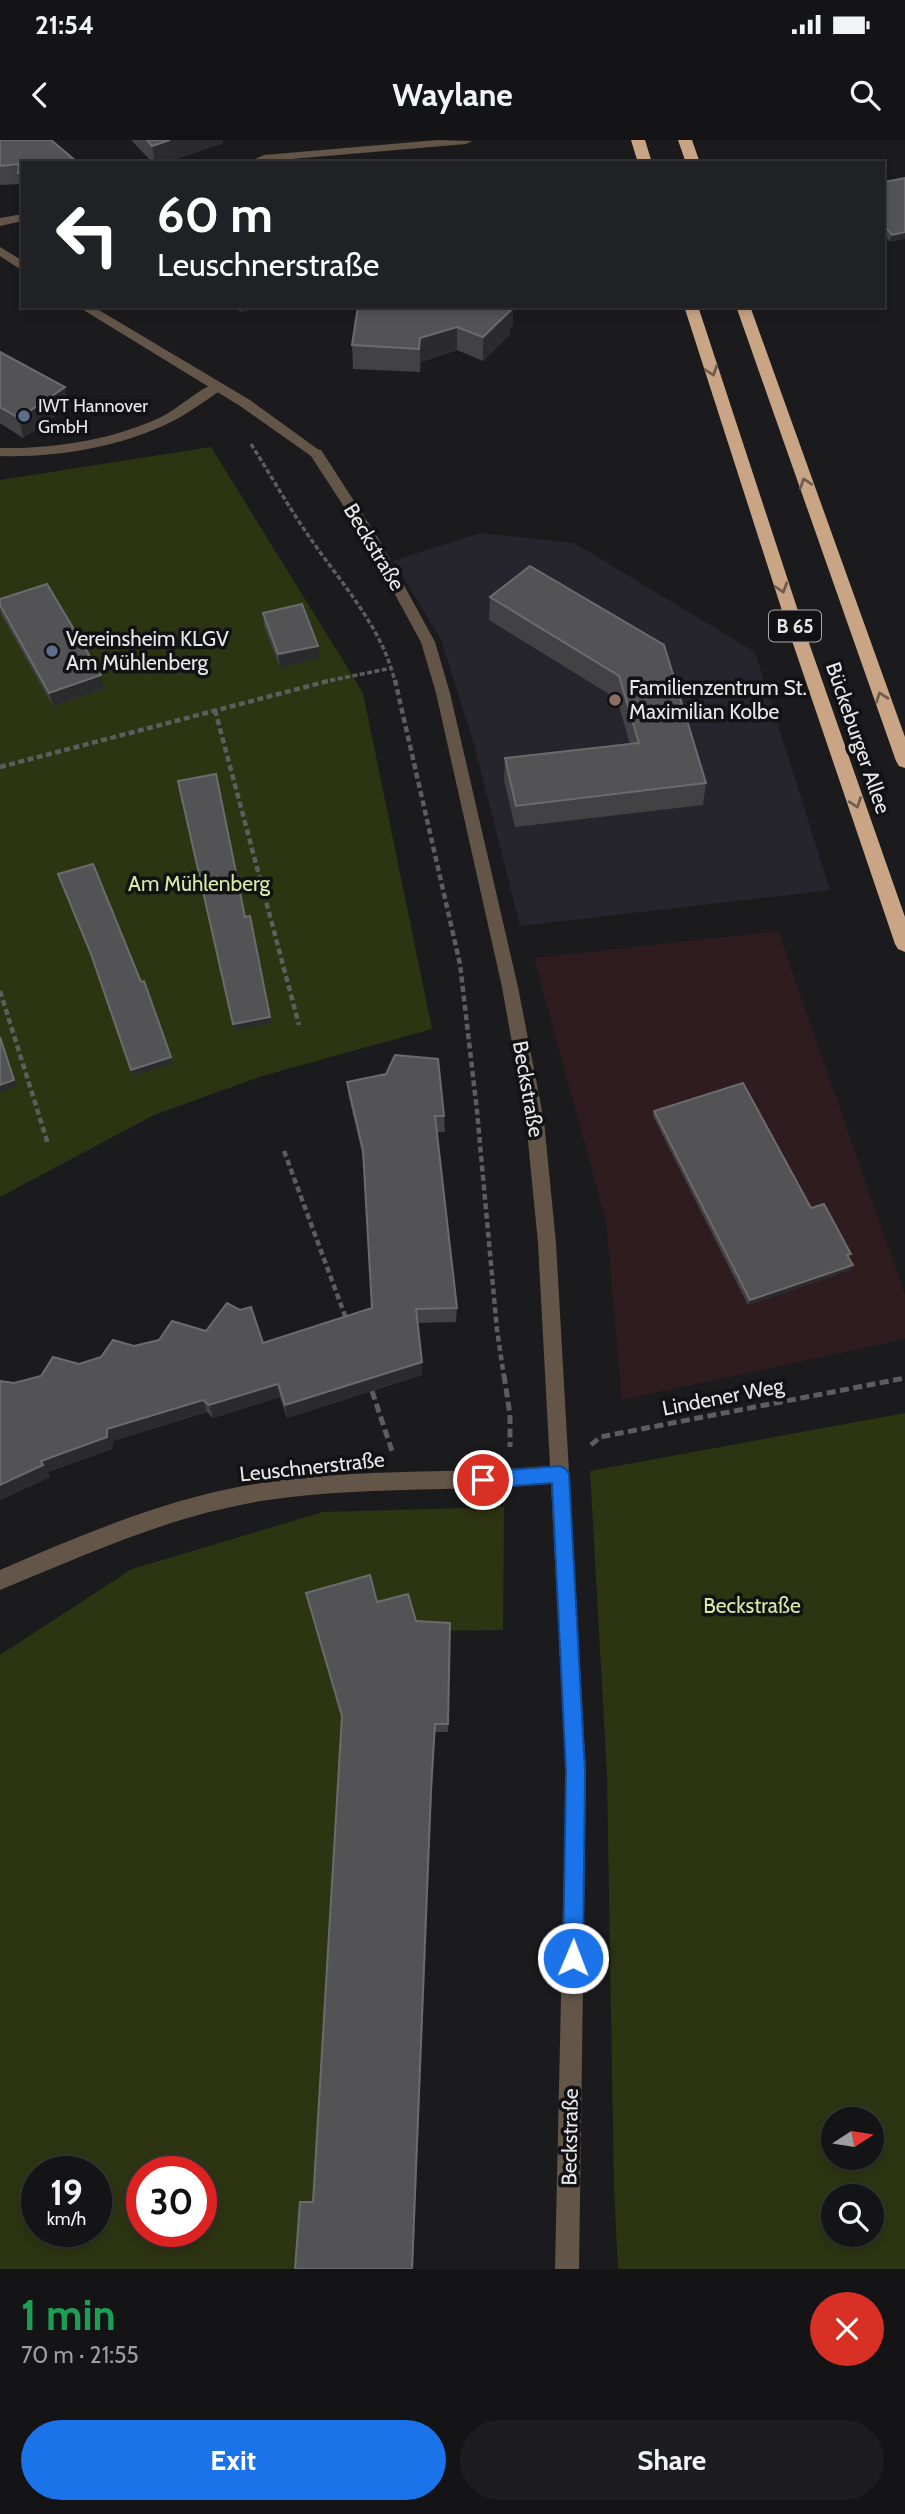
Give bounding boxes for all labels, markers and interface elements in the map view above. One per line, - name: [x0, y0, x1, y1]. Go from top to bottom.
- text: 21:54: [35, 9, 94, 41]
- text: Waylane: [392, 75, 513, 114]
- icon: back: [21, 76, 59, 114]
- icon: search: [846, 76, 884, 114]
- text: 60 m: [157, 185, 273, 244]
- icon: left: [42, 189, 133, 280]
- text: Leuschnerstraße: [157, 245, 379, 284]
- one-way arrow: [704, 365, 719, 377]
- place label: IWT Hannover GmbH: [38, 395, 148, 438]
- marker: IWT Hannover GmbH: [16, 408, 32, 424]
- one-way arrow: [799, 477, 813, 489]
- street label: Beckstraße: [339, 499, 410, 595]
- one-way arrow: [774, 581, 789, 593]
- road number: B 65: [769, 611, 821, 642]
- place label: Vereinsheim KLGV Am Mühlenberg: [66, 626, 229, 675]
- marker: Vereinsheim KLGV Am Mühlenberg: [44, 643, 60, 659]
- street label: Bückeburger Allee: [821, 659, 896, 817]
- place label: Familienzentrum St. Maximilian Kolbe: [629, 675, 807, 724]
- marker: Familienzentrum St. Maximilian Kolbe: [607, 692, 623, 708]
- one-way arrow: [876, 692, 890, 704]
- one-way arrow: [848, 796, 862, 808]
- park label: Am Mühlenberg: [128, 871, 271, 896]
- street label: Beckstraße: [508, 1039, 549, 1139]
- street label: Lindener Weg: [660, 1372, 786, 1421]
- street label: Leuschnerstraße: [238, 1446, 386, 1487]
- pin: [453, 1450, 513, 1510]
- icon: arrive: [464, 1461, 502, 1499]
- park label: Beckstraße: [703, 1593, 801, 1618]
- position arrow: [536, 1921, 610, 1995]
- street label: Beckstraße: [556, 2088, 583, 2186]
- north arrow: [821, 2107, 884, 2170]
- map controls: [821, 2107, 884, 2247]
- speed limit sign: 30: [126, 2156, 217, 2247]
- text: 19: [50, 2171, 83, 2214]
- button: search: [821, 2184, 884, 2247]
- text: km/h: [47, 2208, 86, 2230]
- text: 1 min: [21, 2289, 116, 2341]
- button: close: [810, 2292, 884, 2366]
- text: 70 m · 21:55: [21, 2341, 139, 2369]
- button: Exit: [21, 2420, 446, 2500]
- button: Share: [460, 2420, 884, 2500]

